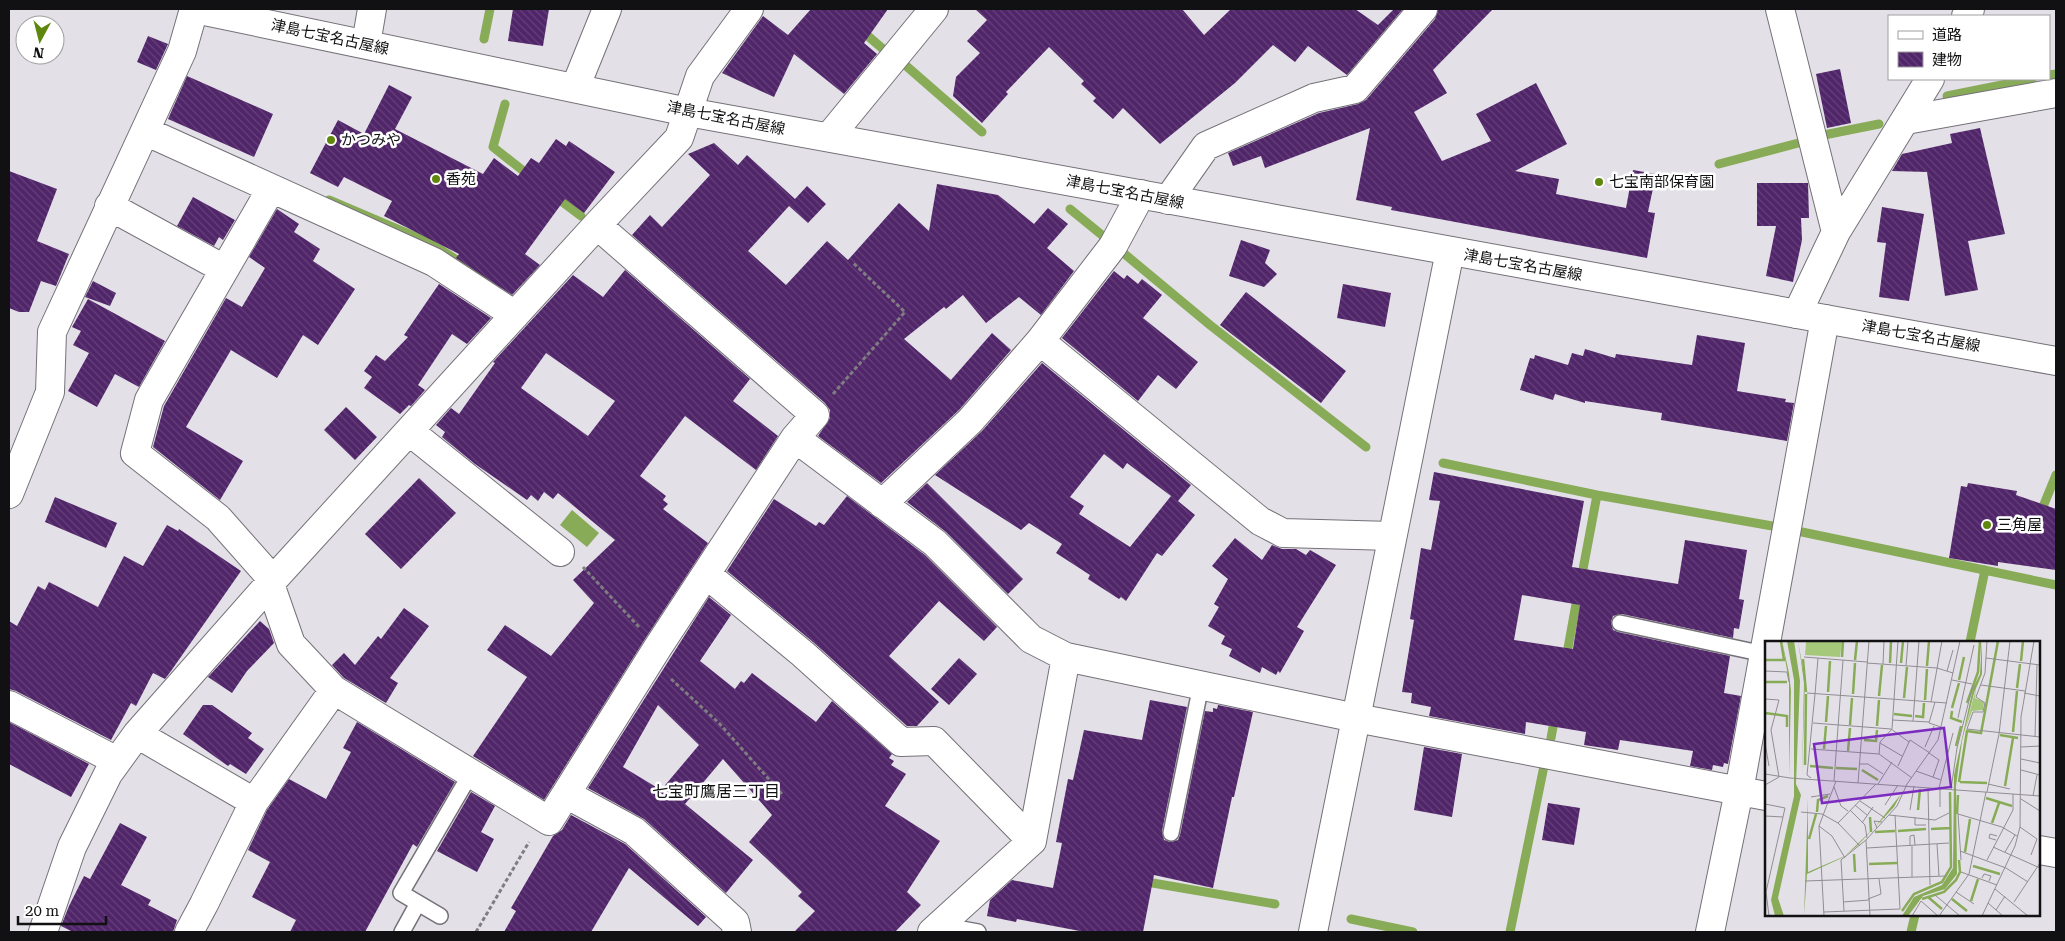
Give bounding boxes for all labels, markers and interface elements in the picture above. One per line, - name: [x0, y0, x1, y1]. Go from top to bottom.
- north arrow: [15, 15, 65, 65]
- legend: [1888, 15, 2050, 80]
- street label: 津島七宝名古屋線: [269, 16, 391, 58]
- text: 道路: [1932, 26, 1962, 44]
- text: N: [32, 44, 45, 62]
- text: 建物: [1932, 51, 1962, 69]
- street label: 津島七宝名古屋線: [665, 98, 787, 138]
- place label: かつみや: [341, 131, 401, 149]
- marker: かつみや: [325, 134, 337, 146]
- place label: 香苑: [446, 170, 476, 188]
- street label: 津島七宝名古屋線: [1064, 172, 1186, 212]
- marker: 香苑: [430, 173, 442, 185]
- place label: 七宝南部保育園: [1609, 173, 1714, 191]
- marker: 七宝南部保育園: [1593, 176, 1605, 188]
- street label: 津島七宝名古屋線: [1462, 246, 1584, 284]
- street label: 津島七宝名古屋線: [1860, 317, 1982, 355]
- place label: 三角屋: [1997, 516, 2042, 534]
- marker: 三角屋: [1981, 519, 1993, 531]
- inset map: [1765, 641, 2040, 916]
- district label: 七宝町鷹居三丁目: [652, 782, 780, 801]
- scale bar: [18, 894, 105, 926]
- text: 20 m: [25, 902, 60, 920]

